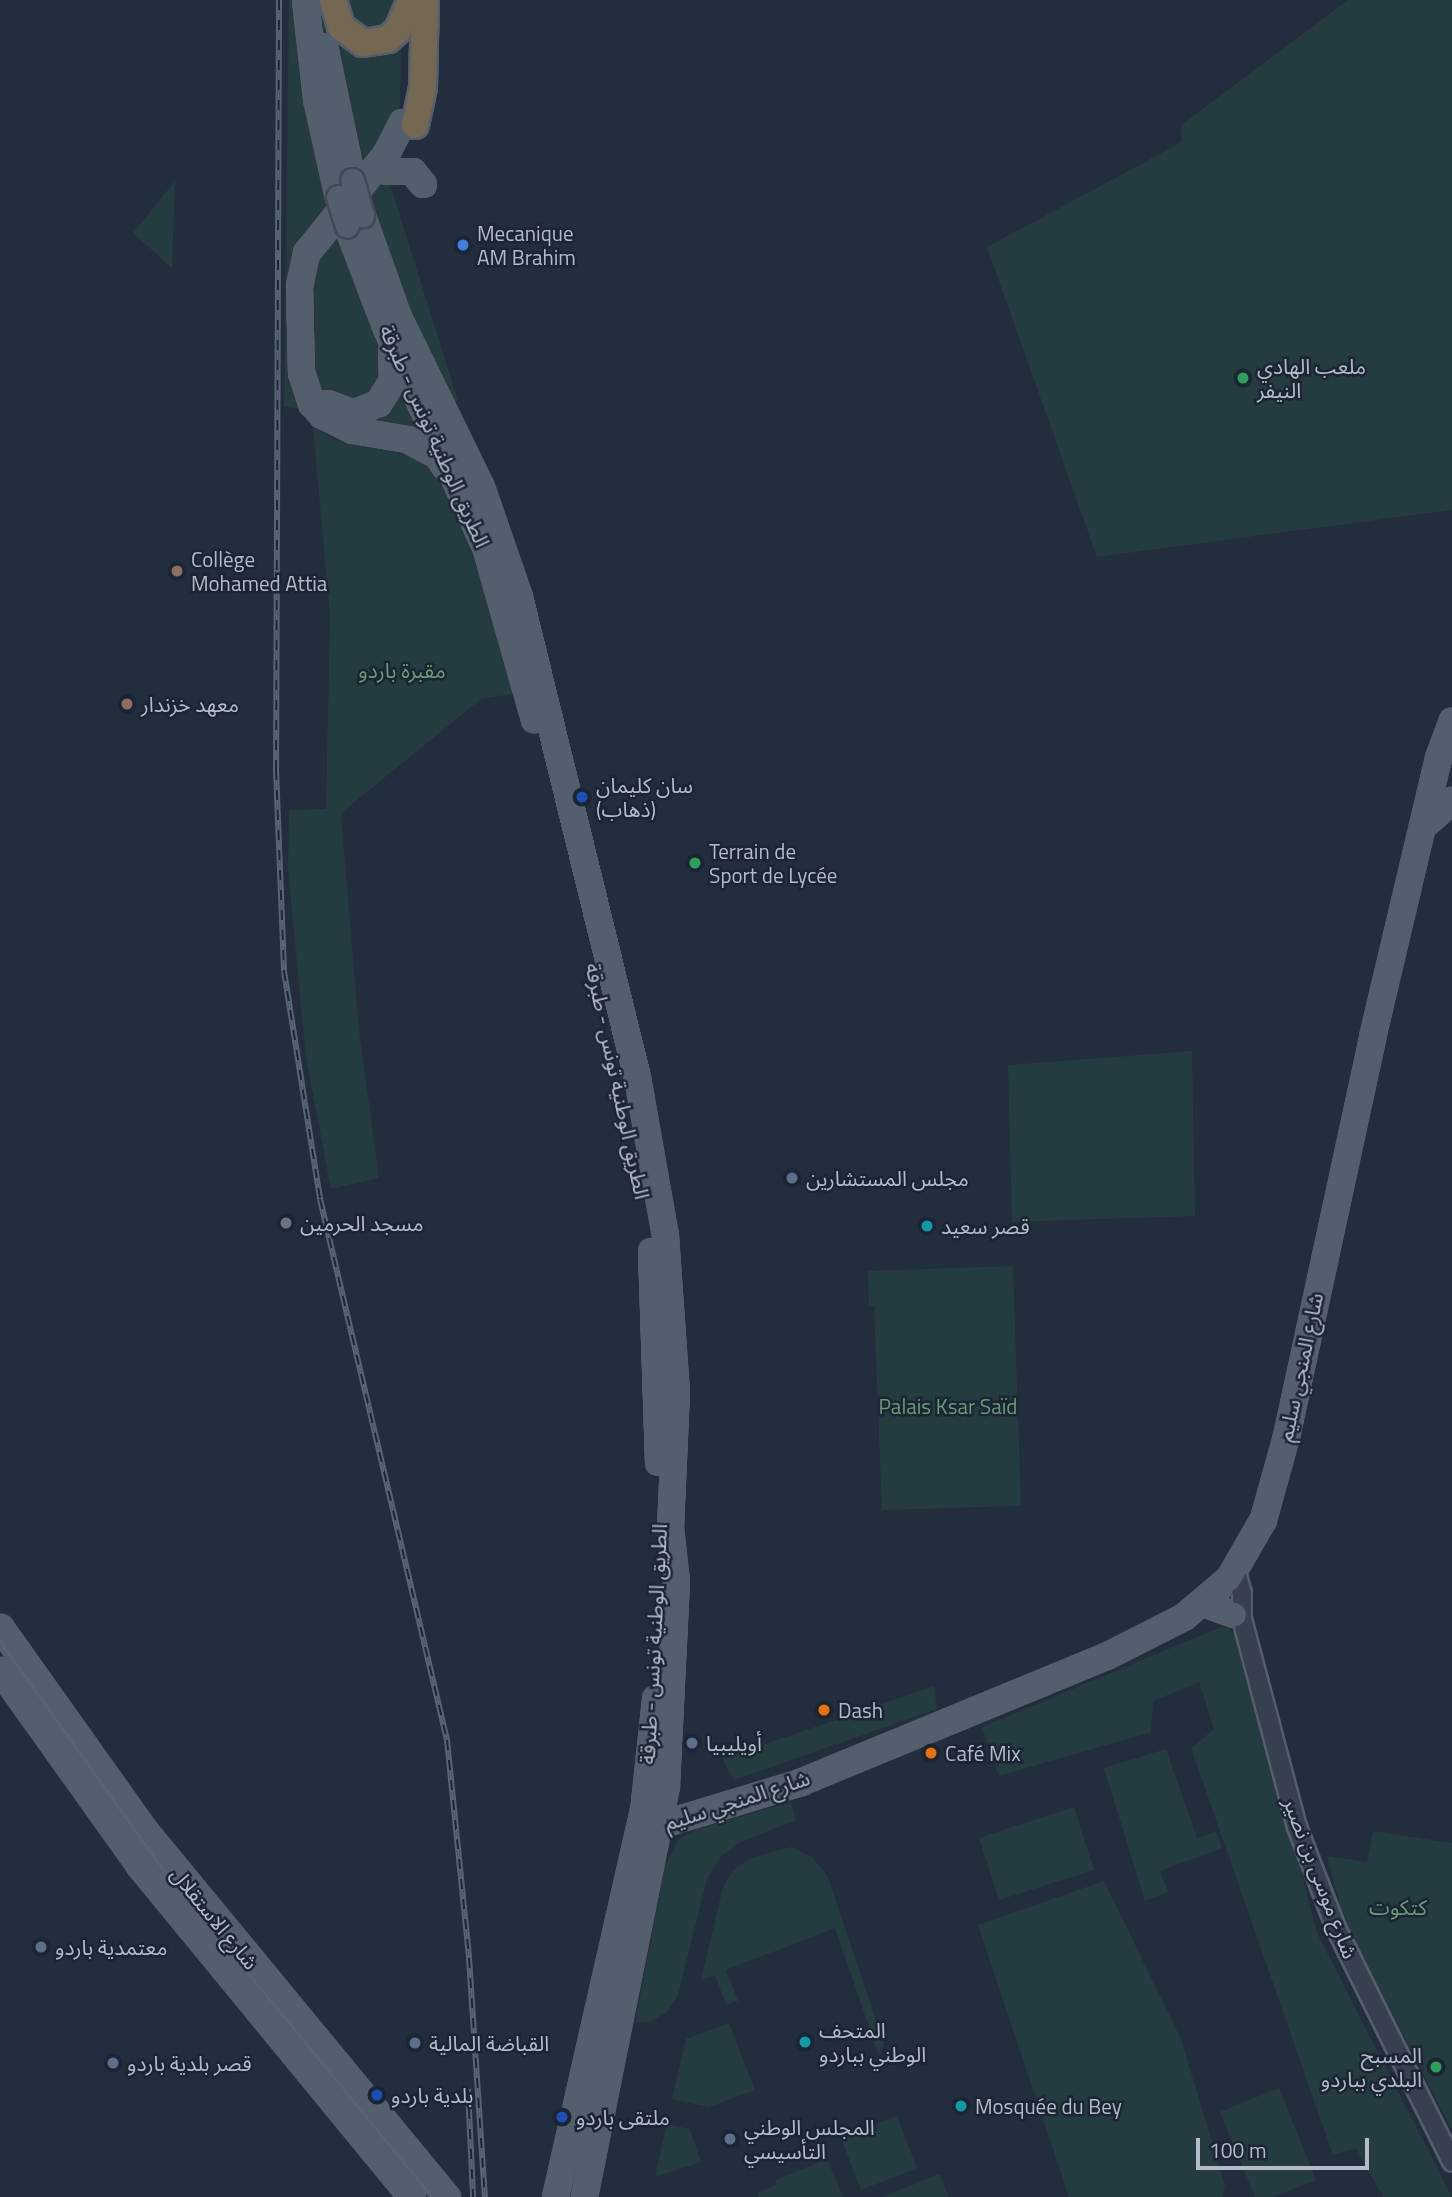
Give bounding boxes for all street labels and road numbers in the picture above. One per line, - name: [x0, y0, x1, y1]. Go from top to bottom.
- street label: الطريق الوطنية تونس - طبرقة: [374, 321, 496, 551]
- street label: الطريق الوطنية تونس - طبرقة: [581, 961, 655, 1201]
- street label: شارع المنجي سليم: [1272, 1290, 1328, 1444]
- street label: الطريق الوطنية تونس - طبرقة: [634, 1523, 672, 1765]
- street label: شارع المنجي سليم: [661, 1765, 813, 1835]
- street label: شارع موسى بن نصير: [1279, 1794, 1363, 1962]
- street label: شارع الاستقلال: [166, 1862, 264, 1974]

